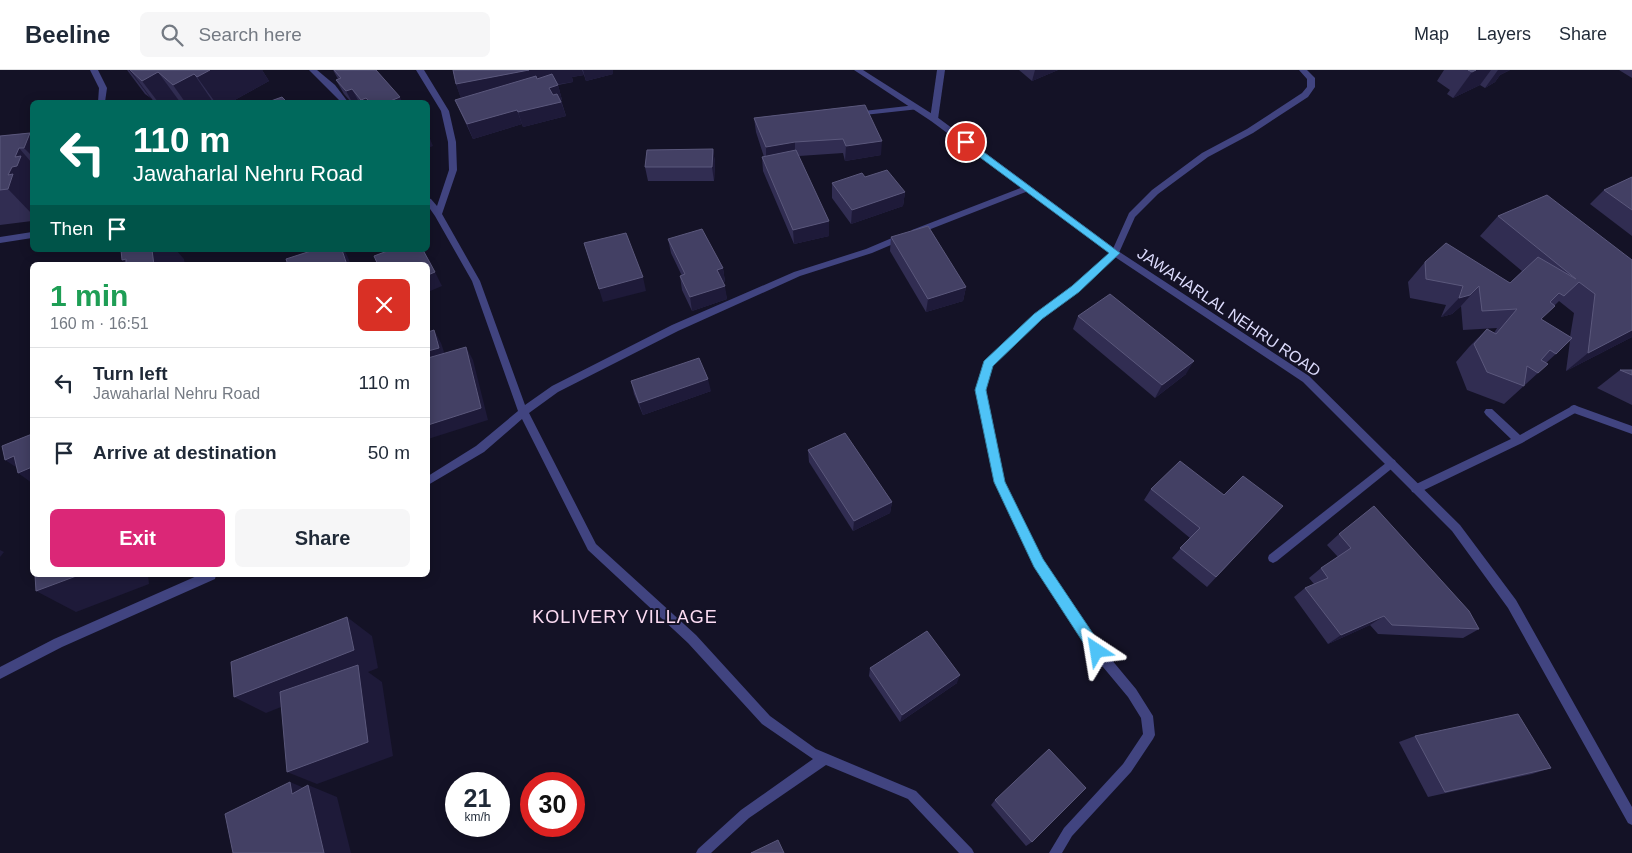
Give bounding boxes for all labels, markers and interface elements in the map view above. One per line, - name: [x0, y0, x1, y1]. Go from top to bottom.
- search box: [140, 12, 490, 57]
- text: Beeline: [25, 21, 110, 48]
- icon: search: [158, 21, 186, 49]
- text: Search here: [198, 24, 302, 45]
- text: Map: [1414, 24, 1449, 44]
- text: Layers: [1477, 24, 1531, 44]
- text: Share: [1559, 24, 1607, 44]
- icon: left: [50, 120, 115, 185]
- text: 110 m: [133, 120, 230, 159]
- pin: [945, 121, 987, 163]
- icon: arrive: [952, 128, 980, 156]
- text: Jawaharlal Nehru Road: [133, 161, 363, 186]
- icon: arrive: [103, 215, 131, 243]
- text: Then: [50, 218, 93, 239]
- street label: JAWAHARLAL NEHRU ROAD: [1134, 244, 1324, 380]
- text: 1 min: [50, 279, 128, 312]
- button: close: [358, 279, 410, 331]
- text: 160 m · 16:51: [50, 315, 149, 332]
- text: Turn left: [93, 363, 168, 384]
- icon: left: [50, 369, 78, 397]
- text: 110 m: [359, 372, 410, 393]
- text: Jawaharlal Nehru Road: [93, 385, 260, 402]
- icon: arrive: [50, 439, 78, 467]
- text: Arrive at destination: [93, 442, 277, 463]
- text: 50 m: [368, 442, 410, 463]
- button: Exit: [50, 509, 225, 567]
- button: Share: [235, 509, 410, 567]
- district label: KOLIVERY VILLAGE: [532, 607, 718, 627]
- position arrow: [1070, 624, 1122, 676]
- speed limit sign: 30: [520, 772, 585, 837]
- text: 21: [464, 784, 491, 812]
- text: km/h: [464, 810, 491, 824]

